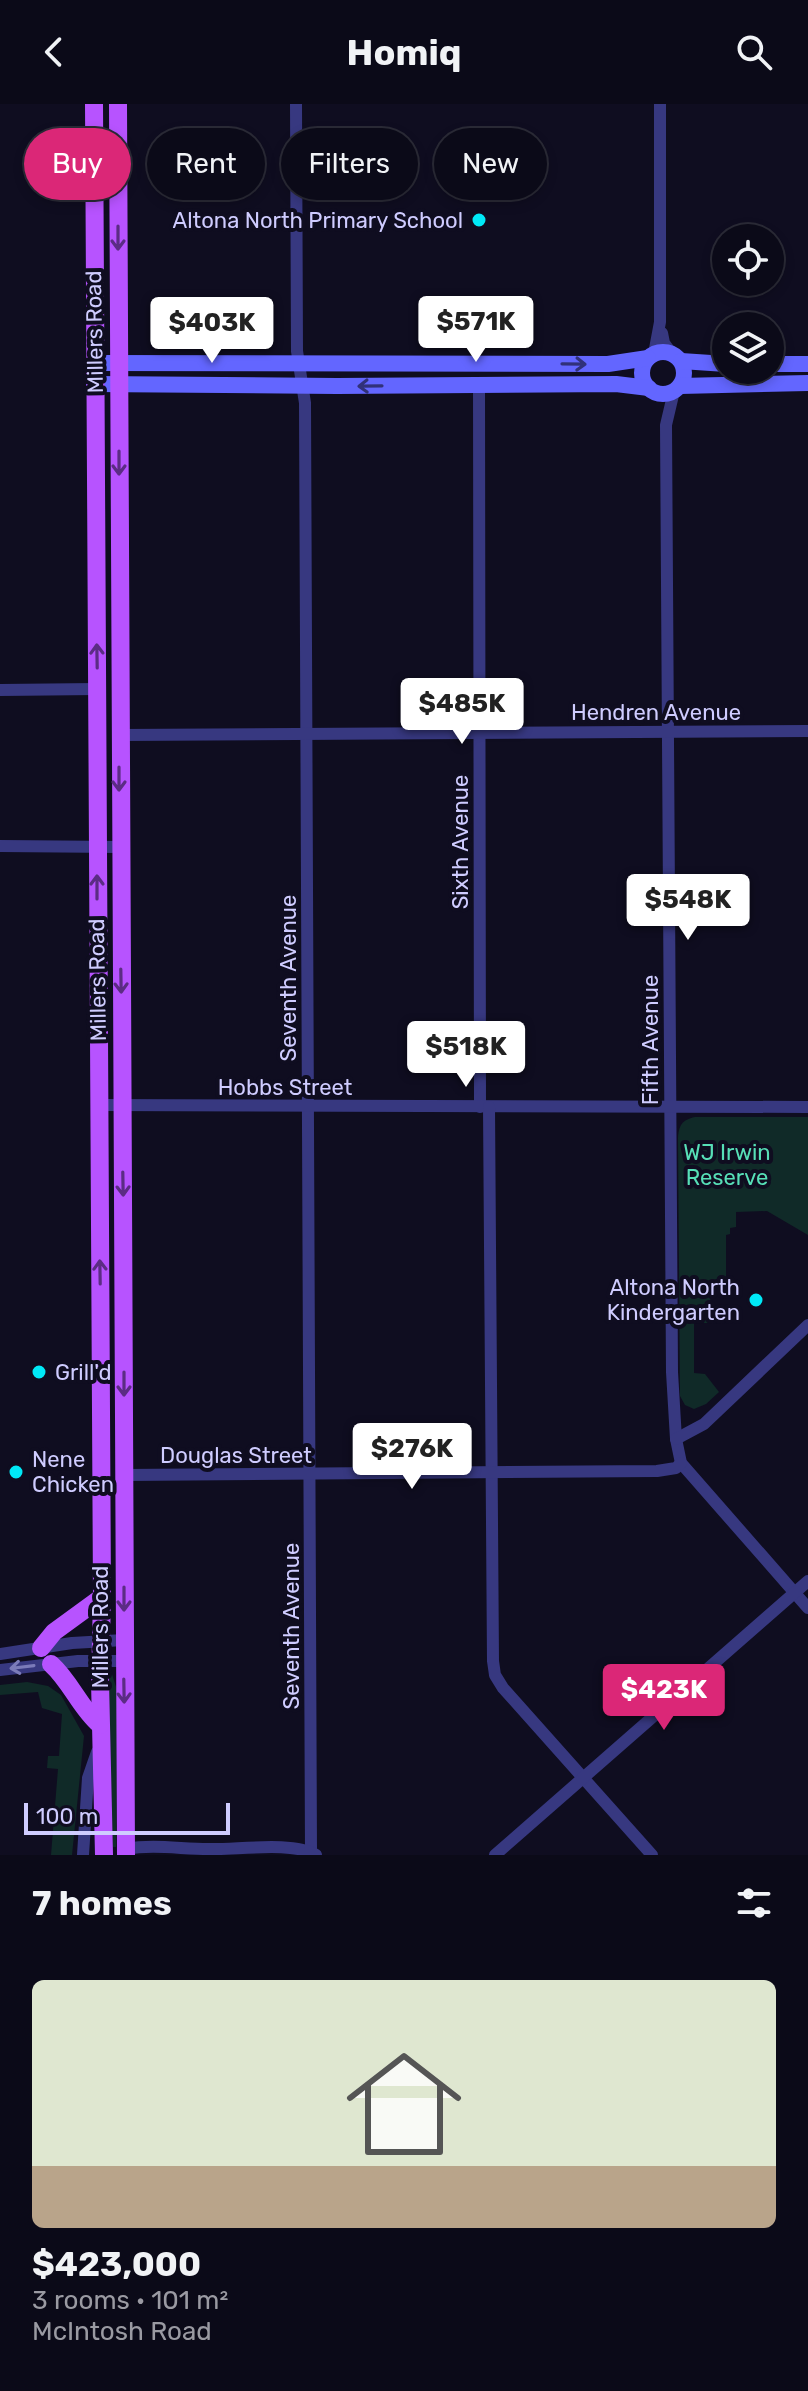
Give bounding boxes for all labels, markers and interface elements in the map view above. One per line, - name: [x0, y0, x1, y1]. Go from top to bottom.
- icon: back: [32, 30, 76, 74]
- icon: search: [732, 30, 776, 74]
- text: Homiq: [347, 31, 461, 74]
- chip: Buy: [24, 128, 131, 200]
- chip: Rent: [147, 128, 265, 200]
- chip: Filters: [281, 128, 418, 200]
- chip: New: [434, 128, 547, 200]
- place label: Altona North Primary School: [172, 207, 463, 234]
- marker: Altona North Primary School: [470, 211, 488, 229]
- one-way arrow: [110, 224, 126, 251]
- map controls: [712, 224, 784, 384]
- button: locate: [712, 224, 784, 296]
- street label: Millers Road: [80, 270, 109, 394]
- pin: $571K: [420, 296, 532, 364]
- pin: $403K: [156, 297, 268, 365]
- text: $571K: [436, 306, 516, 337]
- text: $403K: [168, 307, 256, 338]
- button: layers: [712, 312, 784, 384]
- one-way arrow: [560, 356, 587, 372]
- one-way arrow: [357, 378, 384, 394]
- one-way arrow: [111, 449, 127, 476]
- one-way arrow: [89, 643, 105, 670]
- pin: $485K: [406, 678, 518, 746]
- text: $485K: [419, 688, 505, 719]
- street label: Hendren Avenue: [571, 699, 741, 726]
- one-way arrow: [111, 765, 127, 792]
- street label: Sixth Avenue: [447, 775, 474, 909]
- one-way arrow: [89, 874, 105, 901]
- pin: $548K: [632, 874, 744, 942]
- text: $548K: [645, 884, 731, 915]
- street label: Seventh Avenue: [275, 895, 302, 1061]
- street label: Millers Road: [83, 918, 112, 1042]
- one-way arrow: [113, 967, 129, 994]
- street label: Fifth Avenue: [637, 975, 664, 1105]
- pin: $518K: [410, 1021, 522, 1089]
- text: $518K: [425, 1031, 507, 1062]
- street label: Hobbs Street: [218, 1074, 353, 1101]
- park label: WJ Irwin Reserve: [683, 1139, 771, 1191]
- one-way arrow: [115, 1170, 131, 1197]
- one-way arrow: [92, 1259, 108, 1286]
- place label: Altona North Kindergarten: [607, 1274, 740, 1326]
- marker: Altona North Kindergarten: [747, 1291, 765, 1309]
- place label: Grill'd: [55, 1359, 111, 1386]
- marker: Grill'd: [30, 1363, 48, 1381]
- one-way arrow: [116, 1370, 132, 1397]
- pin: $276K: [356, 1423, 468, 1491]
- text: $276K: [371, 1433, 453, 1464]
- street label: Douglas Street: [160, 1442, 312, 1469]
- place label: Nene Chicken: [32, 1446, 114, 1498]
- marker: Nene Chicken: [7, 1463, 25, 1481]
- street label: Seventh Avenue: [278, 1543, 305, 1709]
- street label: Millers Road: [87, 1566, 114, 1688]
- one-way arrow: [116, 1585, 132, 1612]
- one-way arrow: [10, 1660, 35, 1675]
- pin: $423K: [608, 1664, 720, 1732]
- text: $423K: [621, 1674, 707, 1705]
- one-way arrow: [116, 1677, 132, 1704]
- scale bar: [24, 1799, 230, 1835]
- text: 100 m: [36, 1803, 98, 1830]
- icon: filters: [732, 1881, 776, 1925]
- text: 7 homes: [32, 1883, 172, 1924]
- icon: home: [332, 2032, 476, 2176]
- text: $423,000: [32, 2244, 201, 2285]
- text: 3 rooms · 101 m²: [32, 2285, 228, 2316]
- text: McIntosh Road: [32, 2316, 212, 2347]

